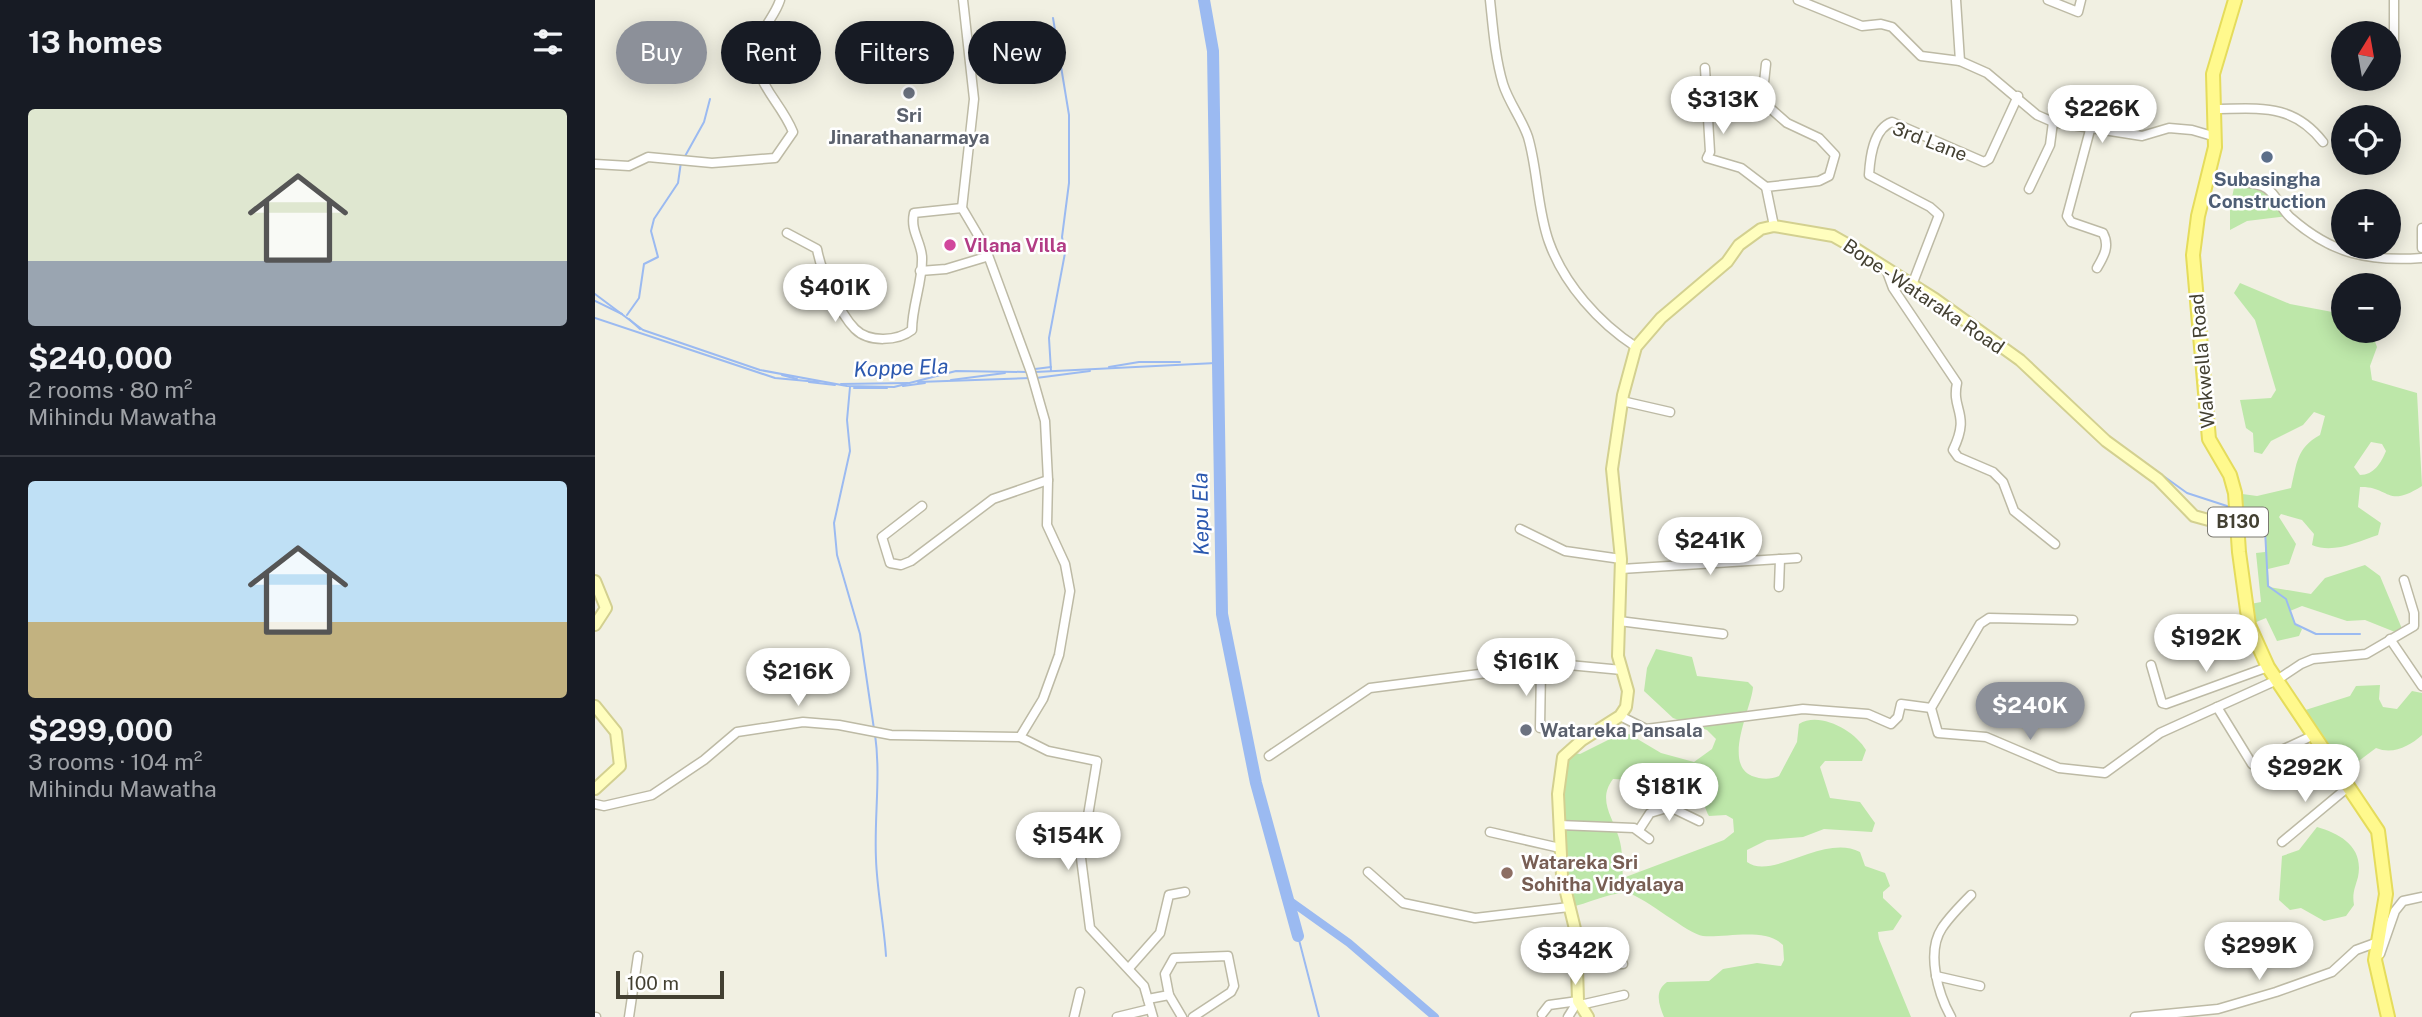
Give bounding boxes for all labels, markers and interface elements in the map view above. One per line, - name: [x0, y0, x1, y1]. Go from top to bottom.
- chip: Buy: [616, 21, 707, 84]
- chip: Rent: [721, 21, 821, 84]
- chip: Filters: [835, 21, 954, 84]
- chip: New: [968, 21, 1066, 84]
- north arrow: [2331, 21, 2401, 91]
- map controls: [2331, 21, 2401, 343]
- icon: filters: [529, 23, 567, 61]
- text: 13 homes: [28, 24, 163, 60]
- pin: $313K: [1674, 76, 1772, 136]
- marker: Sri Jinarathanarmaya: [901, 85, 917, 101]
- text: $313K: [1687, 85, 1759, 112]
- pin: $226K: [2053, 86, 2151, 145]
- text: $226K: [2064, 94, 2140, 121]
- place label: Sri Jinarathanarmaya: [829, 104, 989, 148]
- button: locate: [2331, 105, 2401, 175]
- street label: 3rd Lane: [1890, 117, 1970, 165]
- marker: Subasingha Construction: [2259, 149, 2275, 165]
- icon: home: [235, 155, 361, 281]
- place label: Subasingha Construction: [2208, 168, 2326, 212]
- button: +: [2331, 189, 2401, 259]
- place label: Vilana Villa: [964, 234, 1067, 256]
- street label: Bope - Wataraka Road: [1839, 234, 2009, 358]
- marker: Vilana Villa: [942, 237, 958, 253]
- pin: $401K: [786, 264, 884, 324]
- text: $401K: [799, 273, 871, 300]
- button: −: [2331, 273, 2401, 343]
- street label: Wakwella Road: [2185, 293, 2219, 429]
- text: $240,000: [28, 340, 173, 376]
- water label: Koppe Ela: [853, 353, 949, 382]
- text: 2 rooms · 80 m²: [28, 376, 193, 403]
- text: Mihindu Mawatha: [28, 403, 217, 430]
- water label: Kepu Ela: [1187, 472, 1214, 556]
- road number: B130: [2208, 508, 2268, 536]
- pin: $241K: [1661, 518, 1759, 577]
- text: $241K: [1674, 526, 1746, 553]
- icon: home: [235, 527, 361, 653]
- pin: $192K: [2157, 614, 2255, 674]
- text: $192K: [2170, 623, 2242, 650]
- pin: $161K: [1477, 638, 1575, 698]
- text: $161K: [1492, 647, 1560, 674]
- pin: $216K: [749, 648, 847, 708]
- text: $216K: [762, 657, 834, 684]
- pin: $240K: [1981, 682, 2079, 742]
- text: $240K: [1992, 691, 2068, 718]
- text: $299,000: [28, 712, 173, 748]
- place label: Watareka Pansala: [1540, 719, 1703, 741]
- marker: Watareka Pansala: [1518, 722, 1534, 738]
- pin: $292K: [2256, 744, 2354, 804]
- text: 3 rooms · 104 m²: [28, 748, 202, 775]
- text: $292K: [2267, 753, 2343, 780]
- pin: $181K: [1620, 764, 1718, 823]
- text: $181K: [1635, 772, 1703, 799]
- text: Mihindu Mawatha: [28, 775, 217, 802]
- pin: $154K: [1019, 812, 1117, 872]
- text: $154K: [1032, 821, 1104, 848]
- place label: Watareka Sri Sohitha Vidyalaya: [1521, 851, 1684, 895]
- marker: Watareka Sri Sohitha Vidyalaya: [1499, 865, 1515, 881]
- pin: $299K: [2210, 922, 2308, 982]
- pin: $342K: [1526, 928, 1624, 987]
- text: $299K: [2221, 931, 2298, 958]
- text: $342K: [1536, 936, 1614, 963]
- scale bar: [616, 968, 725, 1000]
- text: 100 m: [627, 972, 679, 994]

